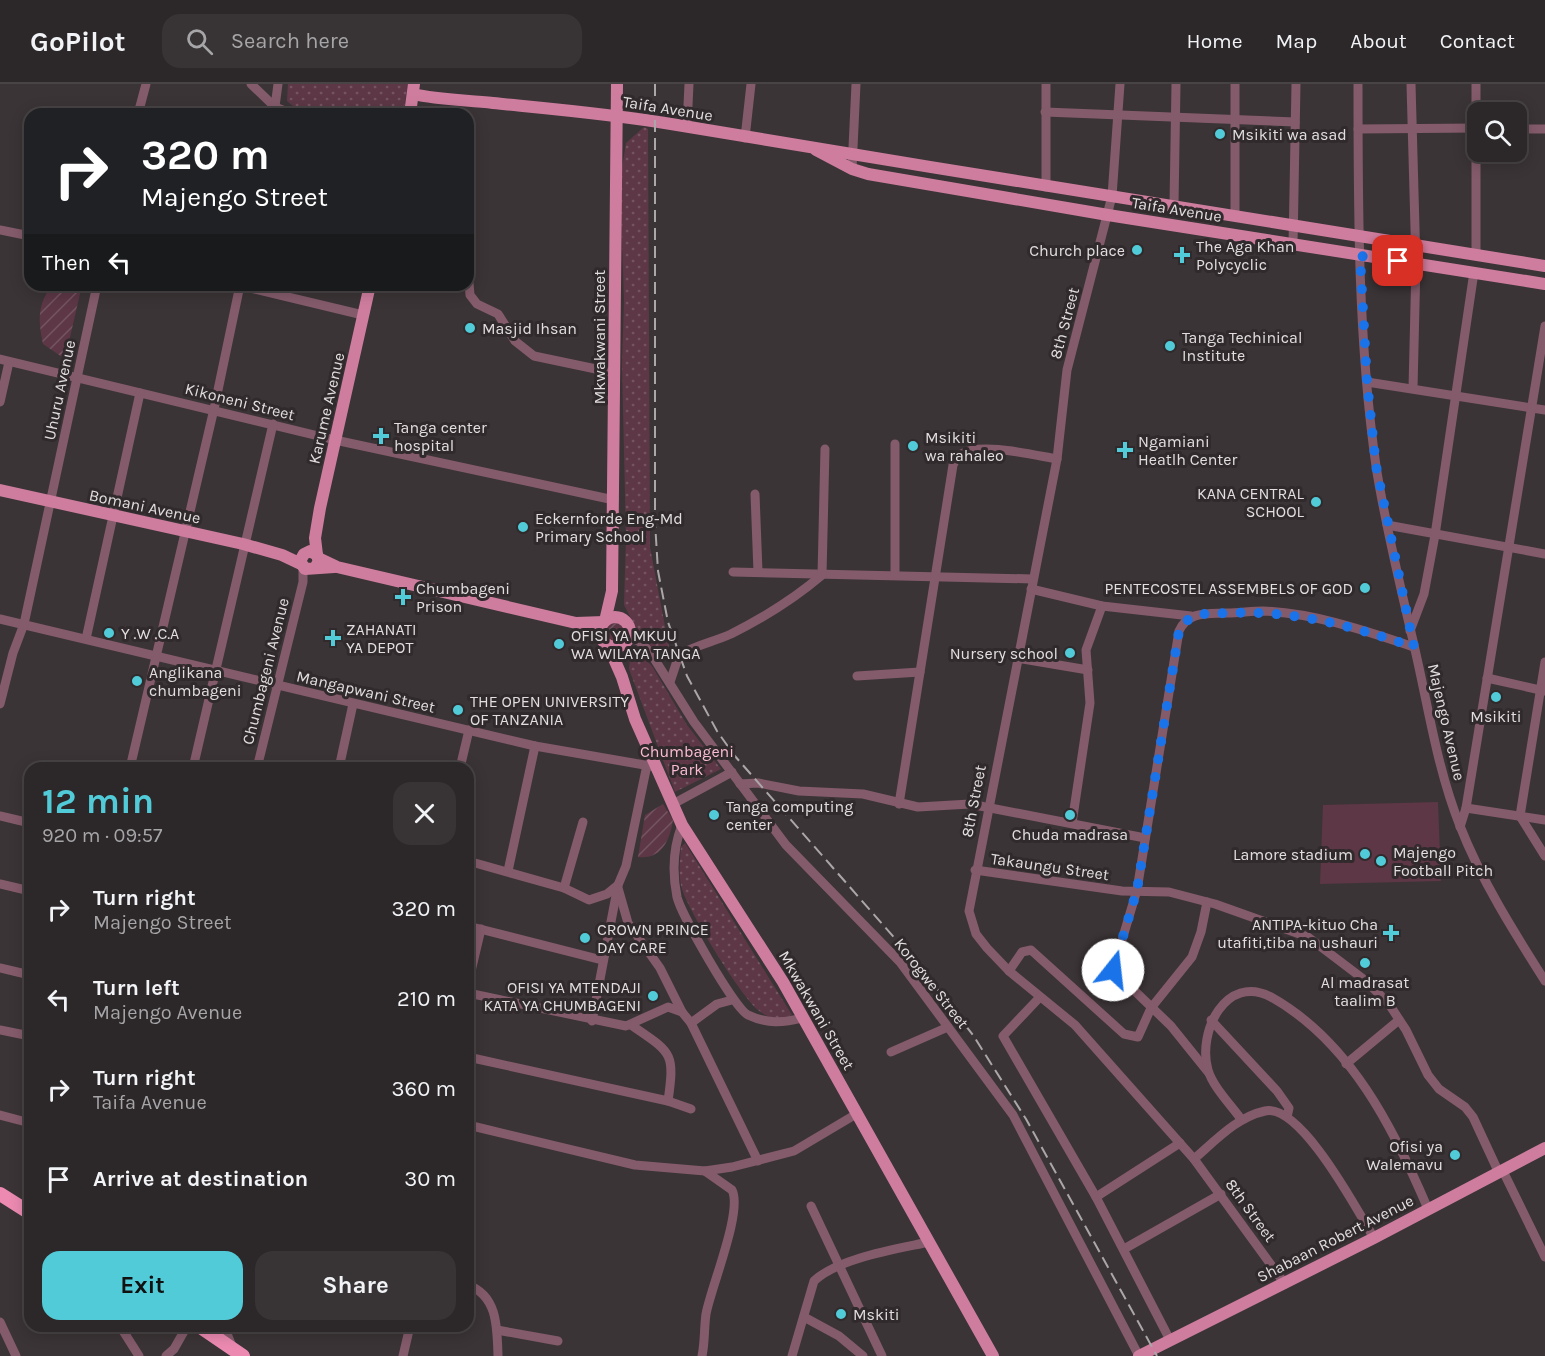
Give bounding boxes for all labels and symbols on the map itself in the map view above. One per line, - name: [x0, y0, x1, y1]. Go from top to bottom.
- street label: Taifa Avenue: [622, 92, 714, 125]
- place label: Msikiti wa asad: [1232, 125, 1347, 144]
- marker: Msikiti wa asad: [1213, 127, 1227, 141]
- street label: Taifa Avenue: [1131, 193, 1223, 226]
- pin: [1372, 235, 1423, 286]
- place label: The Aga Khan Polycyclic: [1196, 237, 1294, 274]
- place label: Church place: [1029, 241, 1125, 260]
- marker: Church place: [1130, 243, 1144, 257]
- marker: The Aga Khan Polycyclic: [1173, 246, 1191, 264]
- street label: Mkwakwani Street: [590, 270, 609, 404]
- street label: 8th Street: [1046, 285, 1083, 361]
- place label: Masjid Ihsan: [482, 319, 577, 338]
- marker: Masjid Ihsan: [463, 321, 477, 335]
- place label: Tanga Techinical Institute: [1182, 328, 1302, 365]
- street label: Uhuru Avenue: [40, 338, 79, 442]
- marker: Tanga Techinical Institute: [1163, 339, 1177, 353]
- street label: Karume Avenue: [304, 351, 349, 466]
- street label: Kikoneni Street: [183, 379, 297, 424]
- place label: Tanga center hospital: [394, 418, 487, 455]
- marker: Tanga center hospital: [372, 427, 390, 445]
- place label: Msikiti wa rahaleo: [925, 428, 1004, 465]
- place label: Ngamiani Heatlh Center: [1138, 432, 1238, 469]
- marker: Msikiti wa rahaleo: [906, 439, 920, 453]
- marker: Ngamiani Heatlh Center: [1116, 441, 1134, 459]
- place label: KANA CENTRAL SCHOOL: [1197, 484, 1305, 521]
- street label: Bomani Avenue: [87, 485, 202, 528]
- marker: KANA CENTRAL SCHOOL: [1309, 495, 1323, 509]
- place label: Eckernforde Eng-Md Primary School: [535, 509, 683, 546]
- marker: Eckernforde Eng-Md Primary School: [516, 520, 530, 534]
- place label: Chumbageni Prison: [416, 579, 510, 616]
- place label: PENTECOSTEL ASSEMBELS OF GOD: [1104, 579, 1353, 598]
- marker: PENTECOSTEL ASSEMBELS OF GOD: [1358, 581, 1372, 595]
- marker: Chumbageni Prison: [394, 588, 412, 606]
- street label: Chumbageni Avenue: [238, 596, 293, 746]
- place label: ZAHANATI YA DEPOT: [346, 620, 417, 657]
- place label: Y .W .C.A: [121, 624, 179, 643]
- marker: Y .W .C.A: [102, 626, 116, 640]
- place label: OFISI YA MKUU WA WILAYA TANGA: [571, 626, 700, 663]
- marker: ZAHANATI YA DEPOT: [324, 629, 342, 647]
- marker: OFISI YA MKUU WA WILAYA TANGA: [552, 637, 566, 651]
- place label: Nursery school: [950, 644, 1058, 663]
- marker: Nursery school: [1063, 646, 1077, 660]
- street label: Majengo Avenue: [1424, 662, 1469, 782]
- place label: Anglikana chumbageni: [149, 663, 242, 700]
- street label: Mangapwani Street: [295, 666, 437, 717]
- marker: Anglikana chumbageni: [130, 674, 144, 688]
- marker: Msikiti: [1489, 690, 1503, 704]
- place label: THE OPEN UNIVERSITY OF TANZANIA: [470, 692, 629, 729]
- marker: THE OPEN UNIVERSITY OF TANZANIA: [451, 703, 465, 717]
- place label: Msikiti: [1470, 707, 1522, 726]
- park label: Chumbageni Park: [640, 742, 734, 779]
- street label: 8th Street: [957, 763, 990, 839]
- place label: Tanga computing center: [726, 797, 853, 834]
- marker: Tanga computing center: [707, 808, 721, 822]
- marker: Chuda madrasa: [1063, 808, 1077, 822]
- place label: Chuda madrasa: [1012, 825, 1128, 844]
- place label: Majengo Football Pitch: [1393, 843, 1493, 880]
- place label: Lamore stadium: [1233, 845, 1353, 864]
- marker: Lamore stadium: [1358, 847, 1372, 861]
- street label: Takaungu Street: [990, 849, 1110, 884]
- marker: Majengo Football Pitch: [1374, 854, 1388, 868]
- place label: ANTIPA-kituo Cha utafiti,tiba na ushauri: [1217, 915, 1378, 952]
- place label: CROWN PRINCE DAY CARE: [597, 920, 709, 957]
- marker: ANTIPA-kituo Cha utafiti,tiba na ushauri: [1382, 924, 1400, 942]
- marker: CROWN PRINCE DAY CARE: [578, 931, 592, 945]
- street label: Korogwe Street: [890, 934, 973, 1032]
- position arrow: [1081, 938, 1145, 1002]
- street label: Mkwakwani Street: [775, 947, 858, 1073]
- marker: Al madrasat taalim B: [1358, 956, 1372, 970]
- place label: Al madrasat taalim B: [1321, 973, 1409, 1010]
- place label: OFISI YA MTENDAJI KATA YA CHUMBAGENI: [483, 978, 641, 1015]
- marker: OFISI YA MTENDAJI KATA YA CHUMBAGENI: [646, 989, 660, 1003]
- place label: Ofisi ya Walemavu: [1366, 1137, 1443, 1174]
- marker: Ofisi ya Walemavu: [1448, 1148, 1462, 1162]
- street label: 8th Street: [1221, 1175, 1280, 1246]
- street label: Shabaan Robert Avenue: [1254, 1191, 1417, 1286]
- place label: Mskiti: [853, 1305, 900, 1324]
- marker: Mskiti: [834, 1307, 848, 1321]

